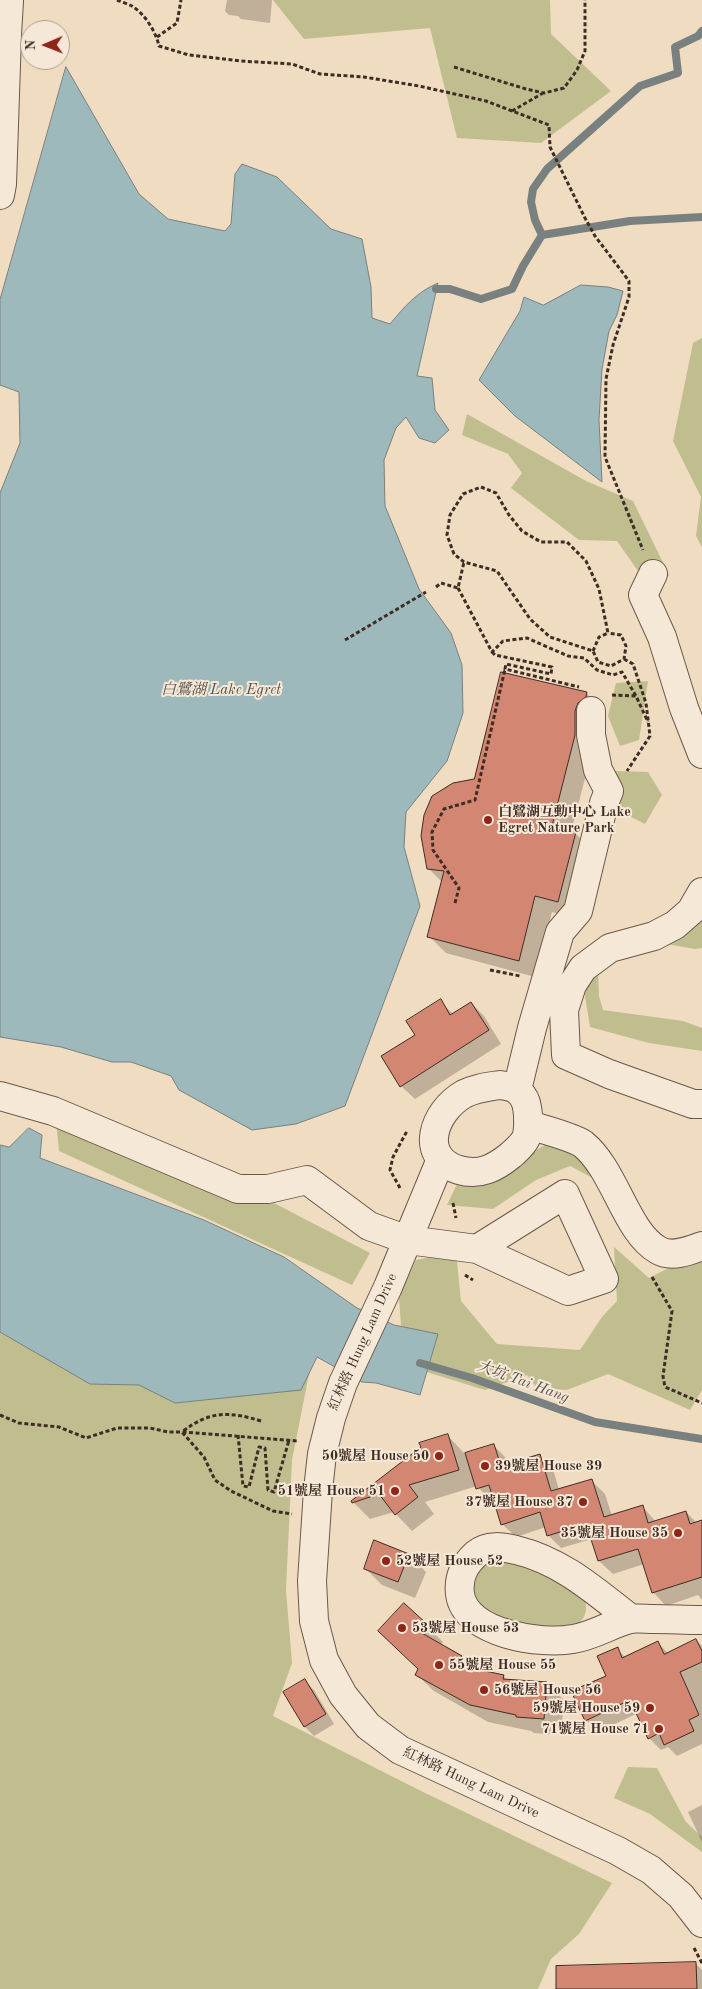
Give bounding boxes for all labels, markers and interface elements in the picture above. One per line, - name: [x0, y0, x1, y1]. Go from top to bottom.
- north arrow: [20, 20, 70, 70]
- text: N: [24, 40, 38, 51]
- water label: 白鷺湖 Lake Egret: [161, 681, 281, 699]
- place label: 白鷺湖互動中心 Lake Egret Nature Park: [498, 804, 631, 836]
- marker: 白鷺湖互動中心 Lake Egret Nature Park: [482, 814, 494, 826]
- street label: 紅林路 Hung Lam Drive: [325, 1271, 401, 1413]
- water label: 大坑 Tai Hang: [475, 1357, 571, 1407]
- place label: 50號屋 House 50: [322, 1448, 429, 1464]
- marker: 50號屋 House 50: [433, 1450, 445, 1462]
- place label: 39號屋 House 39: [495, 1458, 602, 1474]
- marker: 39號屋 House 39: [479, 1460, 491, 1472]
- place label: 51號屋 House 51: [278, 1483, 385, 1499]
- marker: 51號屋 House 51: [389, 1485, 401, 1497]
- place label: 37號屋 House 37: [466, 1494, 573, 1510]
- marker: 37號屋 House 37: [577, 1496, 589, 1508]
- place label: 35號屋 House 35: [561, 1525, 668, 1541]
- marker: 35號屋 House 35: [672, 1527, 684, 1539]
- place label: 52號屋 House 52: [396, 1553, 503, 1569]
- marker: 52號屋 House 52: [380, 1555, 392, 1567]
- place label: 53號屋 House 53: [412, 1620, 519, 1636]
- marker: 53號屋 House 53: [396, 1622, 408, 1634]
- place label: 55號屋 House 55: [449, 1657, 556, 1673]
- marker: 55號屋 House 55: [433, 1659, 445, 1671]
- place label: 56號屋 House 56: [494, 1682, 601, 1698]
- marker: 56號屋 House 56: [478, 1684, 490, 1696]
- place label: 59號屋 House 59: [533, 1700, 640, 1716]
- marker: 59號屋 House 59: [644, 1702, 656, 1714]
- place label: 71號屋 House 71: [542, 1721, 649, 1737]
- marker: 71號屋 House 71: [653, 1723, 665, 1735]
- street label: 紅林路 Hung Lam Drive: [400, 1744, 542, 1822]

